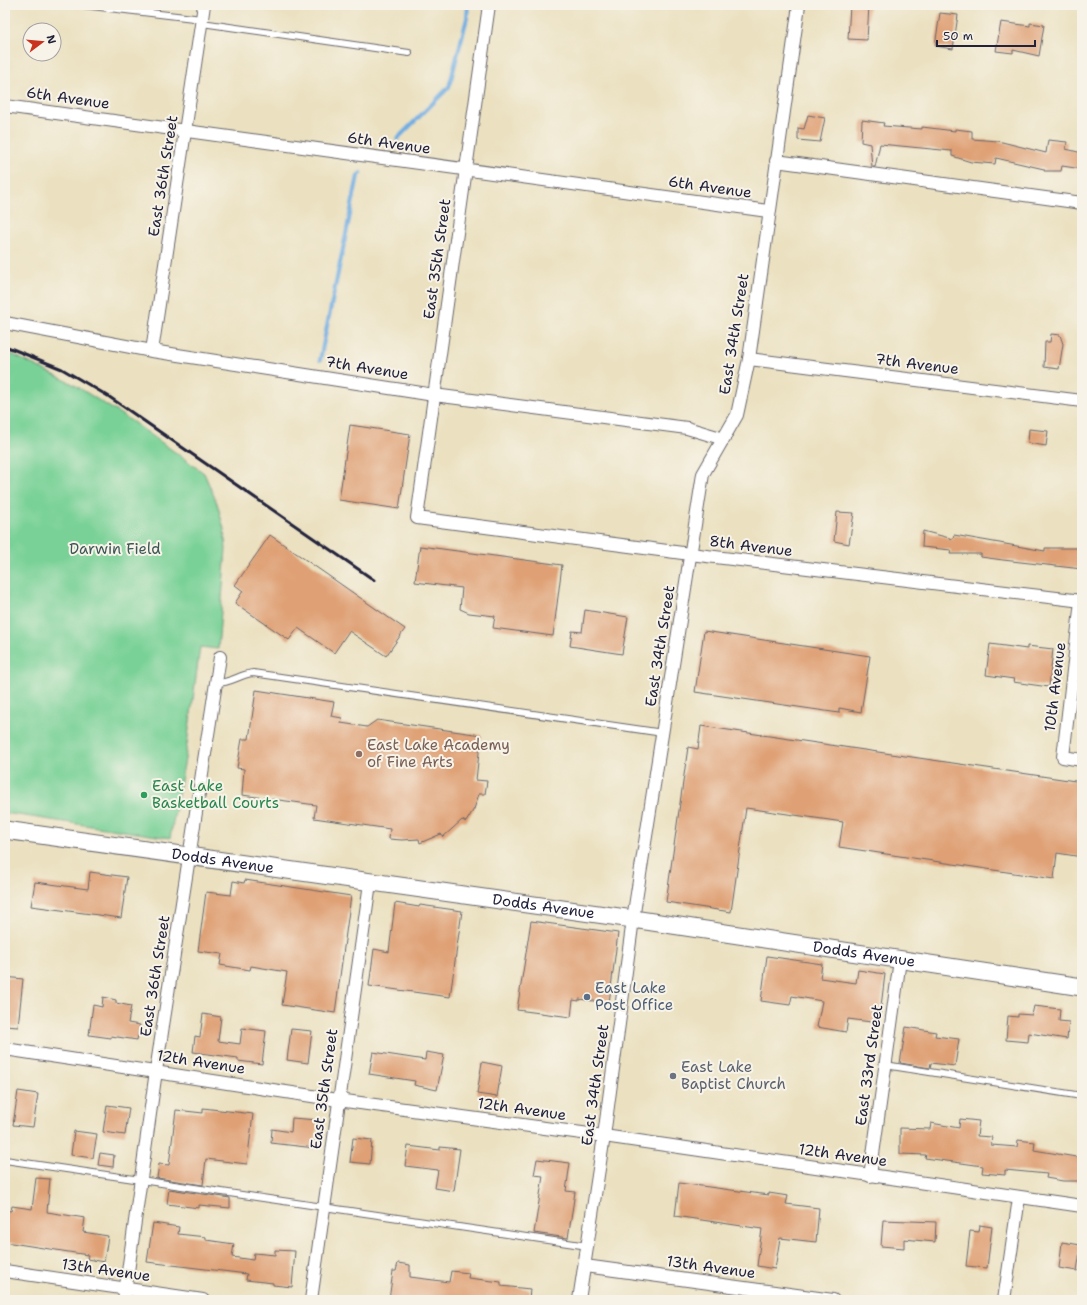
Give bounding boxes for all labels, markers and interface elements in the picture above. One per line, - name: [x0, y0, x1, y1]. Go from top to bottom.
- north arrow: [22, 22, 62, 62]
- scale bar: [937, 22, 1035, 48]
- text: 50 m: [943, 28, 973, 44]
- text: N: [43, 33, 60, 46]
- street label: 6th Avenue: [25, 82, 111, 114]
- street label: East 36th Street: [144, 114, 182, 238]
- street label: 6th Avenue: [346, 127, 432, 159]
- street label: 6th Avenue: [667, 171, 753, 203]
- street label: East 35th Street: [419, 198, 455, 320]
- street label: East 34th Street: [715, 272, 753, 396]
- street label: 7th Avenue: [874, 349, 960, 379]
- street label: 7th Avenue: [324, 352, 410, 384]
- street label: 8th Avenue: [708, 531, 794, 561]
- park label: Darwin Field: [69, 539, 161, 559]
- street label: East 34th Street: [641, 584, 679, 708]
- street label: 10th Avenue: [1040, 641, 1070, 733]
- place label: East Lake Academy of Fine Arts: [367, 735, 510, 772]
- marker: East Lake Academy of Fine Arts: [354, 749, 364, 759]
- place label: East Lake Basketball Courts: [152, 776, 279, 813]
- marker: East Lake Basketball Courts: [139, 790, 149, 800]
- street label: Dodds Avenue: [170, 844, 275, 878]
- street label: Dodds Avenue: [491, 889, 596, 923]
- street label: East 36th Street: [136, 914, 174, 1038]
- street label: Dodds Avenue: [812, 936, 917, 972]
- place label: East Lake Post Office: [595, 978, 673, 1015]
- marker: East Lake Post Office: [582, 992, 592, 1002]
- street label: East 33rd Street: [851, 1003, 887, 1127]
- street label: East 34th Street: [577, 1023, 613, 1147]
- street label: East 35th Street: [306, 1028, 342, 1150]
- street label: 12th Avenue: [155, 1045, 247, 1079]
- place label: East Lake Baptist Church: [681, 1057, 786, 1094]
- marker: East Lake Baptist Church: [668, 1071, 678, 1081]
- street label: 12th Avenue: [476, 1093, 568, 1125]
- street label: 12th Avenue: [797, 1139, 889, 1171]
- street label: 13th Avenue: [665, 1251, 757, 1283]
- street label: 13th Avenue: [60, 1254, 152, 1286]

